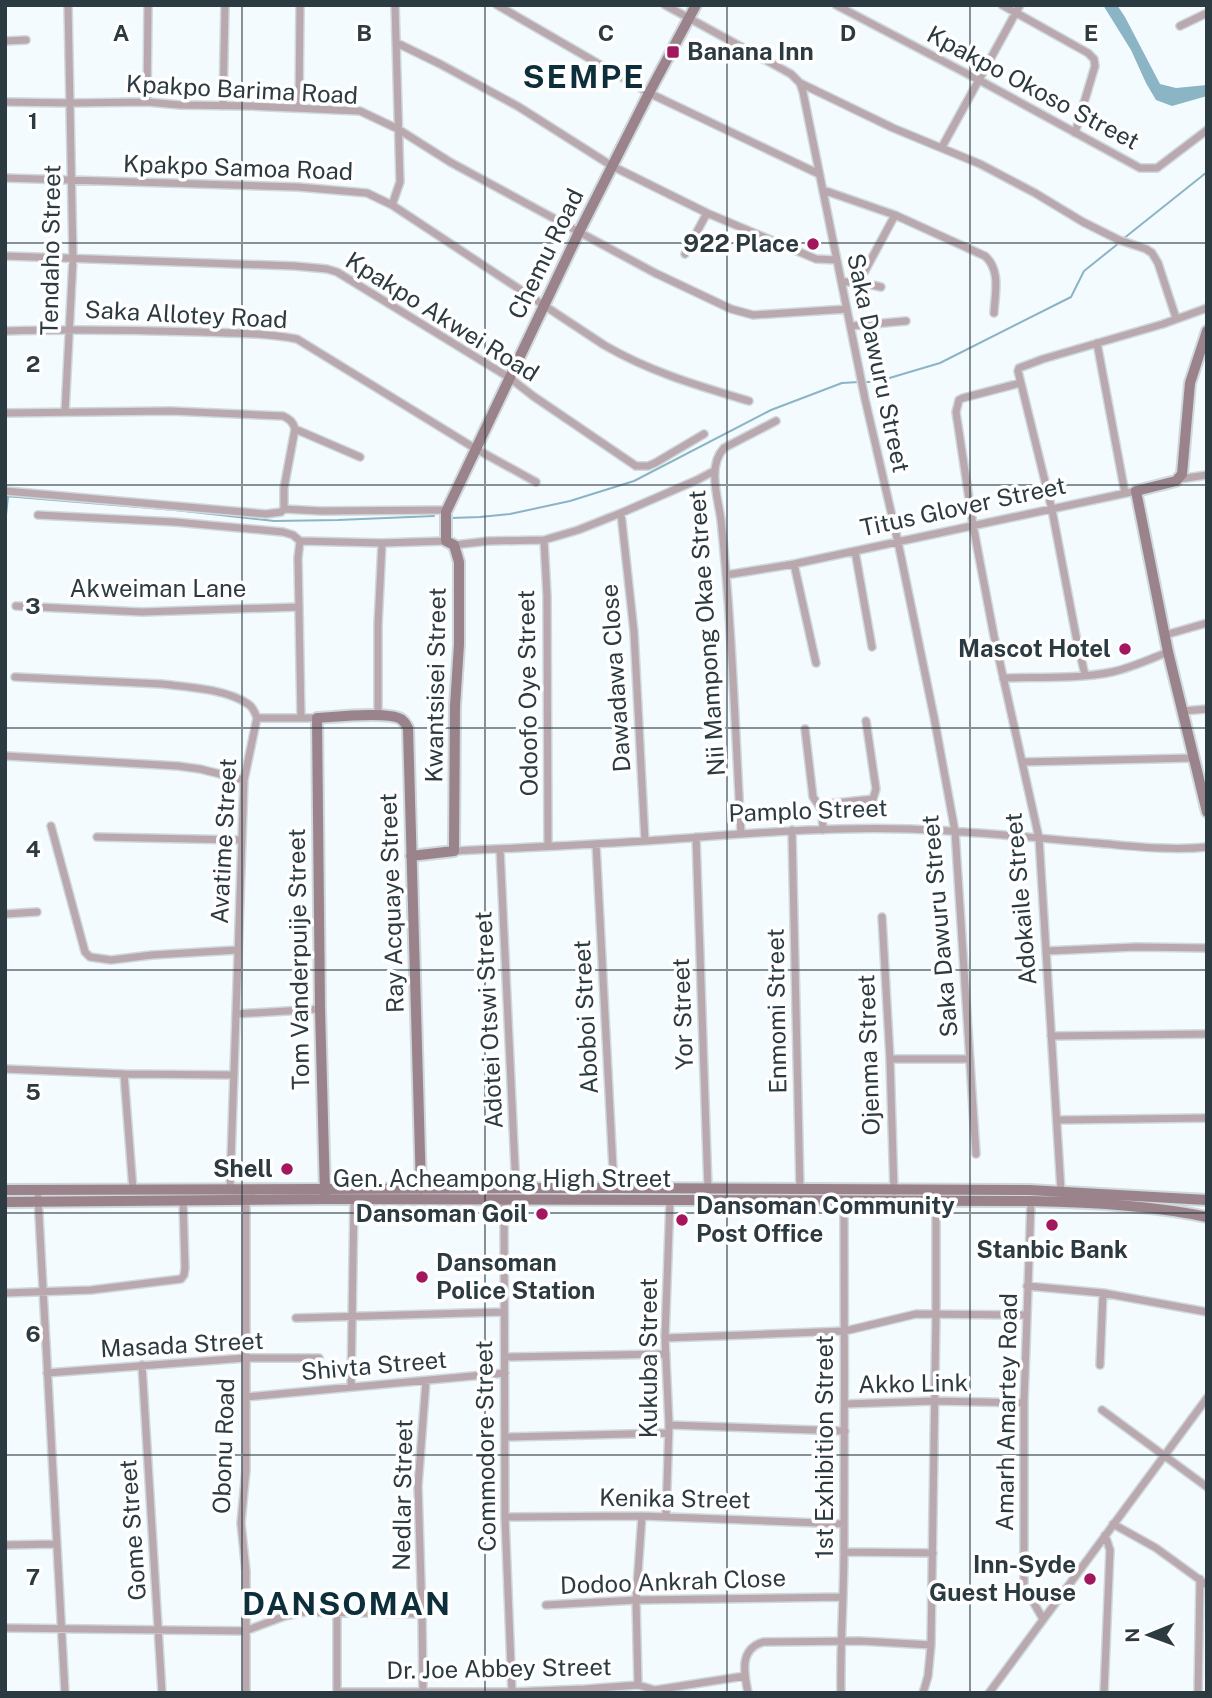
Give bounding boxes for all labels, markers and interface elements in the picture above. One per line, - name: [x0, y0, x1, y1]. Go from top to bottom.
- text: A: [113, 19, 130, 46]
- text: B: [356, 19, 372, 46]
- text: C: [598, 19, 614, 46]
- text: D: [840, 19, 856, 46]
- street label: Kpakpo Okoso Street: [923, 19, 1144, 155]
- text: E: [1084, 19, 1098, 46]
- place label: Banana Inn: [687, 37, 814, 65]
- marker: Banana Inn: [665, 44, 681, 60]
- district label: SEMPE: [522, 58, 646, 95]
- street label: Kpakpo Barima Road: [125, 69, 359, 109]
- text: 1: [28, 107, 38, 134]
- street label: Kpakpo Samoa Road: [123, 149, 354, 185]
- street label: Tendaho Street: [35, 164, 65, 336]
- street label: Chemu Road: [502, 184, 589, 323]
- place label: 922 Place: [683, 229, 799, 257]
- marker: 922 Place: [805, 236, 821, 252]
- street label: Kpakpo Akwei Road: [341, 245, 544, 387]
- street label: Saka Dawuru Street: [842, 251, 916, 475]
- street label: Saka Allotey Road: [84, 295, 288, 333]
- text: 2: [26, 350, 40, 377]
- street label: Titus Glover Street: [857, 471, 1068, 542]
- street label: Nii Mampong Okae Street: [682, 489, 730, 777]
- street label: Akweiman Lane: [70, 574, 246, 602]
- street label: Dawadawa Close: [594, 583, 636, 773]
- street label: Kwantsisei Street: [419, 587, 451, 783]
- street label: Odoofo Oye Street: [511, 589, 543, 797]
- text: 3: [25, 592, 41, 619]
- place label: Mascot Hotel: [958, 634, 1111, 662]
- marker: Mascot Hotel: [1117, 641, 1133, 657]
- street label: Avatime Street: [205, 757, 241, 924]
- street label: Ray Acquaye Street: [373, 793, 409, 1014]
- street label: Pamplo Street: [728, 793, 888, 827]
- street label: Adokaile Street: [999, 812, 1041, 987]
- street label: Saka Dawuru Street: [915, 814, 963, 1038]
- street label: Tom Vanderpuije Street: [282, 828, 314, 1090]
- text: 4: [25, 835, 41, 862]
- street label: Adotei Otswi Street: [468, 911, 508, 1130]
- street label: Enmomi Street: [761, 928, 791, 1094]
- street label: Aboboi Street: [567, 939, 603, 1095]
- street label: Yor Street: [666, 958, 698, 1070]
- street label: Ojenma Street: [851, 974, 885, 1136]
- text: 5: [25, 1078, 41, 1105]
- place label: Shell: [213, 1154, 273, 1182]
- marker: Shell: [279, 1161, 295, 1177]
- street label: Gen. Acheampong High Street: [333, 1164, 671, 1192]
- place label: Dansoman Community Post Office: [696, 1191, 955, 1247]
- place label: Dansoman Goil: [355, 1199, 528, 1227]
- marker: Dansoman Goil: [534, 1206, 550, 1222]
- marker: Dansoman Community Post Office: [674, 1212, 690, 1228]
- marker: Stanbic Bank: [1044, 1217, 1060, 1233]
- place label: Stanbic Bank: [976, 1235, 1128, 1263]
- place label: Dansoman Police Station: [436, 1248, 595, 1304]
- marker: Dansoman Police Station: [414, 1269, 430, 1285]
- street label: Kukuba Street: [634, 1278, 662, 1438]
- street label: Amarh Amartey Road: [990, 1293, 1022, 1531]
- text: 6: [25, 1320, 41, 1347]
- street label: Masada Street: [100, 1326, 264, 1362]
- street label: 1st Exhibition Street: [810, 1335, 838, 1559]
- street label: Commodore Street: [469, 1340, 501, 1552]
- street label: Shivta Street: [300, 1345, 448, 1385]
- street label: Akko Link: [858, 1368, 968, 1398]
- street label: Obonu Road: [207, 1378, 239, 1514]
- street label: Nedlar Street: [387, 1419, 417, 1571]
- street label: Gome Street: [113, 1459, 151, 1602]
- street label: Kenika Street: [599, 1483, 751, 1513]
- place label: Inn-Syde Guest House: [929, 1550, 1076, 1606]
- text: 7: [26, 1563, 40, 1590]
- street label: Dodoo Ankrah Close: [560, 1563, 786, 1599]
- marker: Inn-Syde Guest House: [1082, 1571, 1098, 1587]
- district label: DANSOMAN: [242, 1585, 452, 1622]
- north arrow: [1114, 1600, 1184, 1670]
- text: N: [1121, 1628, 1143, 1643]
- street label: Dr. Joe Abbey Street: [386, 1652, 612, 1684]

